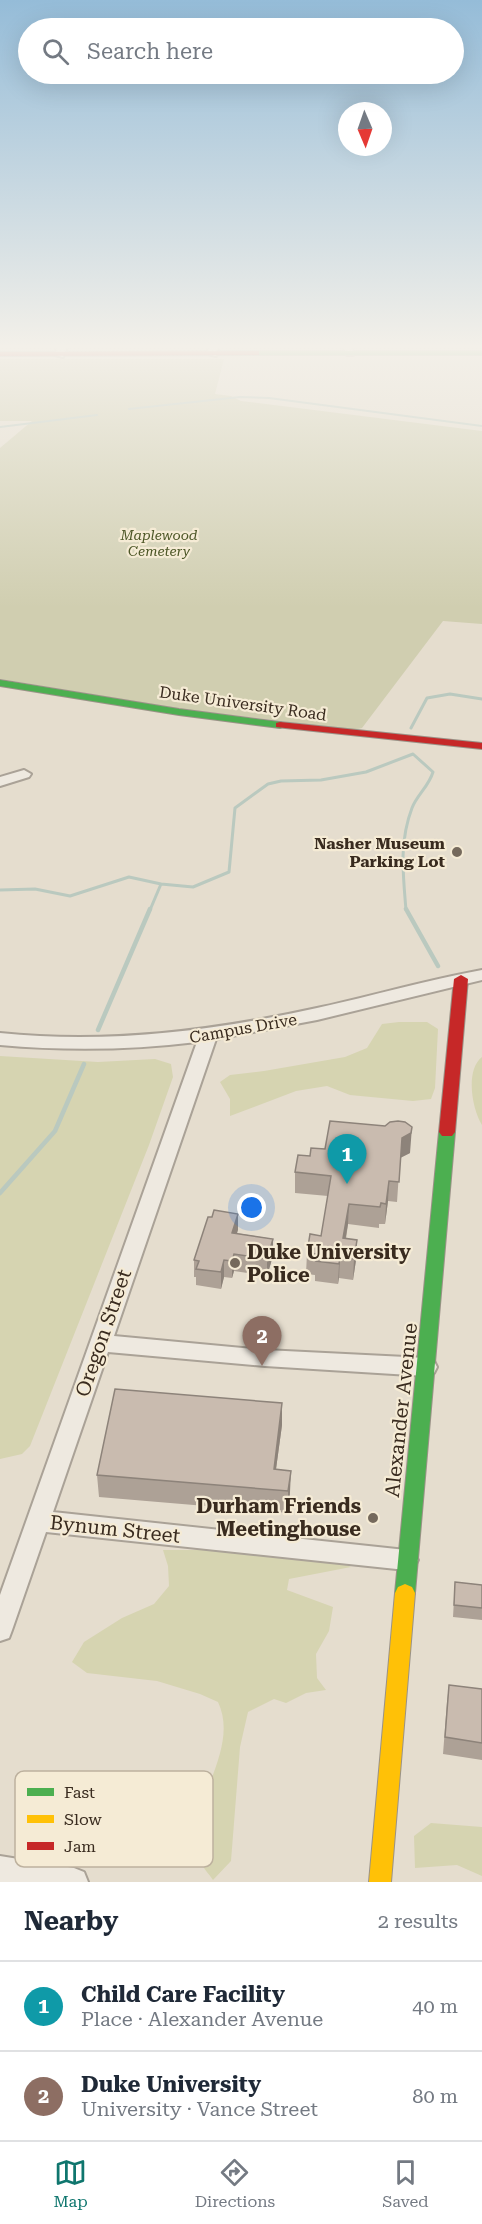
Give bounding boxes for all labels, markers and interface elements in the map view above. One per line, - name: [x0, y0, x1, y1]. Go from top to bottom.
- search box: [18, 18, 464, 84]
- icon: search: [39, 35, 72, 68]
- text: Search here: [87, 39, 213, 64]
- north arrow: [338, 102, 392, 156]
- park label: Maplewood Cemetery: [119, 527, 198, 559]
- street label: Duke University Road: [158, 682, 328, 725]
- place label: Nasher Museum Parking Lot: [314, 834, 446, 871]
- marker: Nasher Museum Parking Lot: [450, 845, 464, 859]
- street label: Campus Drive: [188, 1010, 298, 1047]
- pin: 1: [328, 1134, 366, 1184]
- your location: [237, 1193, 266, 1222]
- place label: Duke University Police: [247, 1240, 411, 1287]
- marker: Duke University Police: [228, 1256, 242, 1270]
- street label: Oregon Street: [70, 1266, 136, 1400]
- pin: 2: [242, 1316, 282, 1366]
- street label: Alexander Avenue: [380, 1322, 422, 1498]
- place label: Durham Friends Meetinghouse: [196, 1494, 361, 1541]
- street label: Bynum Street: [49, 1510, 182, 1548]
- marker: Durham Friends Meetinghouse: [366, 1511, 380, 1525]
- legend: [15, 1771, 213, 1867]
- text: Fast: [64, 1783, 95, 1802]
- text: Slow: [64, 1810, 102, 1829]
- text: Jam: [64, 1837, 96, 1856]
- text: Nearby: [24, 1906, 118, 1936]
- text: 2 results: [378, 1909, 458, 1933]
- text: Child Care Facility: [81, 1982, 285, 2007]
- text: 1: [38, 1994, 49, 2018]
- text: 40 m: [412, 1994, 458, 2018]
- text: Place · Alexander Avenue: [81, 2007, 323, 2031]
- text: Duke University: [81, 2072, 261, 2097]
- text: 2: [38, 2084, 49, 2108]
- text: 80 m: [412, 2084, 458, 2108]
- text: University · Vance Street: [81, 2097, 318, 2121]
- tab: Map: [53, 2156, 88, 2211]
- tab: Directions: [195, 2156, 275, 2211]
- tab: Saved: [382, 2156, 429, 2211]

